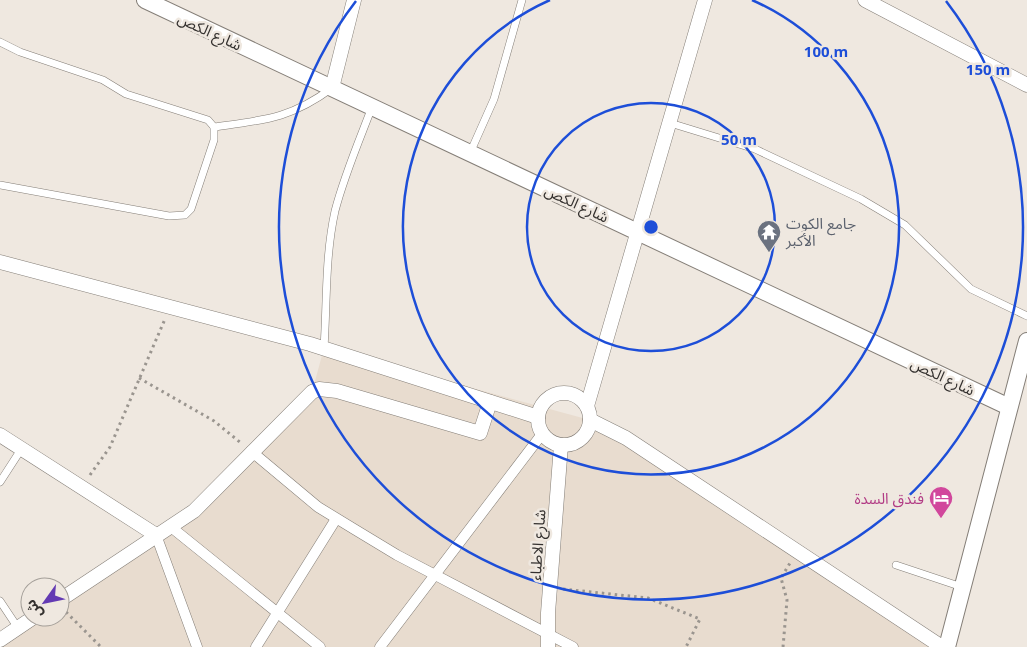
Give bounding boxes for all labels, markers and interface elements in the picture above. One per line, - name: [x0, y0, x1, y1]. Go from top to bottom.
- street label: شارع الكص: [173, 7, 245, 57]
- text: 100 m: [804, 41, 848, 61]
- text: 150 m: [966, 59, 1010, 79]
- text: 50 m: [721, 129, 757, 149]
- street label: شارع الكص: [540, 179, 612, 229]
- place label: جامع الكوت الأكبر: [785, 213, 856, 250]
- centre of rings: [642, 218, 660, 236]
- temple icon: جامع الكوت الأكبر: [756, 219, 782, 253]
- street label: شارع الكص: [906, 352, 978, 402]
- hotel icon: فندق السدة: [928, 485, 954, 519]
- place label: فندق السدة: [854, 488, 924, 508]
- street label: شارع الاطباء: [525, 509, 552, 581]
- north arrow: [20, 577, 70, 627]
- text: ش: [20, 596, 47, 623]

